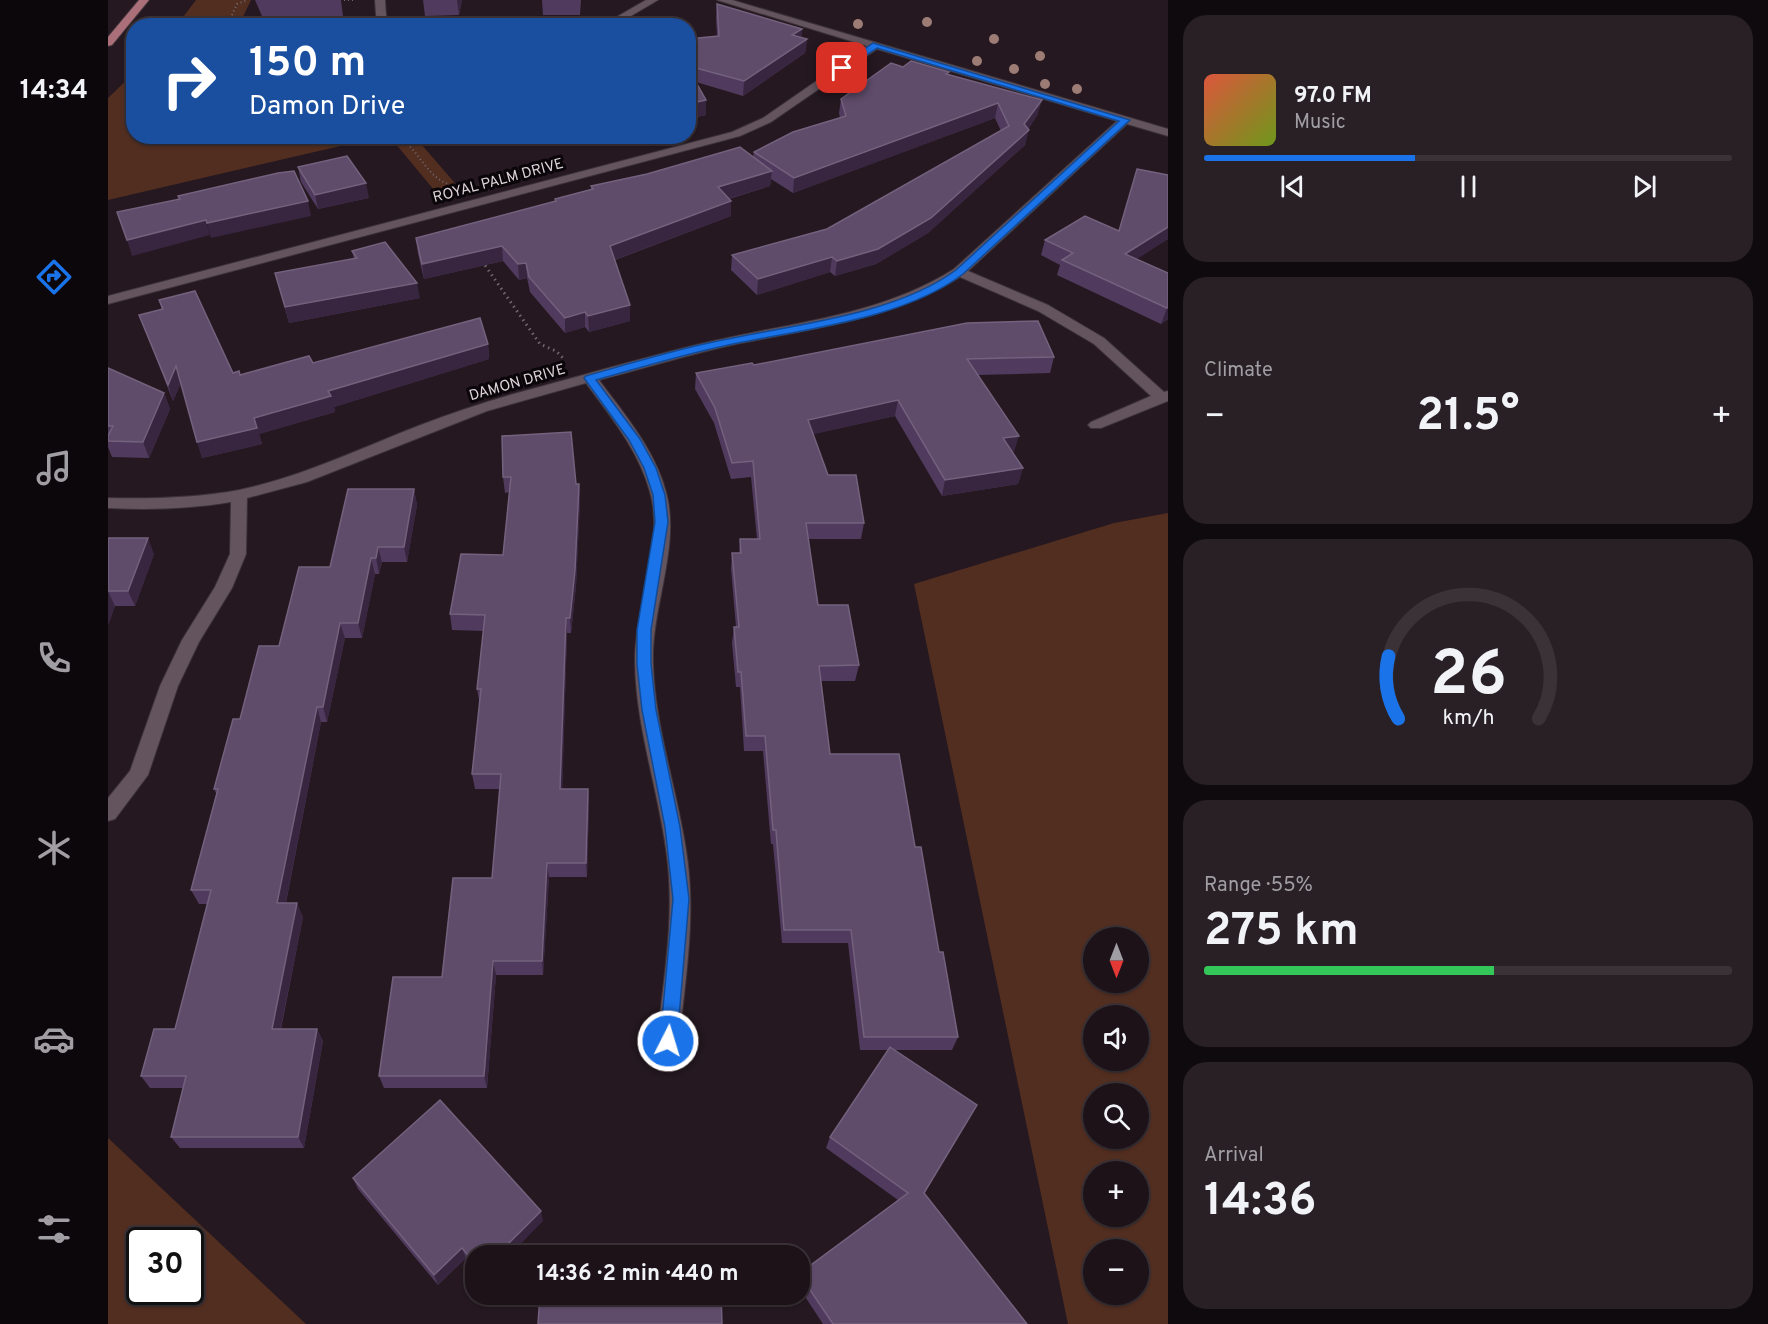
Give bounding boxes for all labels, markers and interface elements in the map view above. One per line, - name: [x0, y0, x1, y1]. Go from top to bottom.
- text: 150 m: [249, 38, 366, 91]
- icon: right: [150, 42, 228, 120]
- pin: [816, 42, 867, 93]
- icon: arrive: [825, 51, 858, 84]
- text: 14:34: [20, 74, 88, 108]
- text: 97.0 FM: [1294, 83, 1372, 110]
- text: Damon Drive: [249, 90, 405, 124]
- text: Music: [1294, 110, 1346, 136]
- street label: ROYAL PALM DRIVE: [431, 155, 566, 208]
- icon: previous: [1276, 170, 1309, 203]
- icon: pause: [1452, 170, 1485, 203]
- icon: next: [1628, 170, 1661, 203]
- icon: directions: [33, 256, 75, 298]
- text: Climate: [1204, 358, 1273, 384]
- street label: DAMON DRIVE: [467, 361, 568, 406]
- text: 21.5°: [1417, 389, 1519, 446]
- text: −: [1204, 397, 1225, 439]
- text: +: [1711, 397, 1732, 439]
- icon: music: [33, 447, 75, 489]
- icon: phone: [33, 637, 75, 679]
- text: 26: [1430, 638, 1506, 717]
- text: km/h: [1442, 705, 1494, 732]
- icon: climate: [33, 827, 75, 869]
- text: Range · 55%: [1204, 873, 1313, 899]
- text: 275 km: [1204, 904, 1359, 961]
- north arrow: [1083, 927, 1149, 993]
- map controls: [1083, 927, 1149, 1305]
- button: sound: [1083, 1005, 1149, 1071]
- position arrow: [636, 1009, 700, 1073]
- icon: car: [33, 1018, 75, 1060]
- button: search: [1083, 1083, 1149, 1149]
- text: Arrival: [1204, 1143, 1264, 1169]
- button: +: [1083, 1161, 1149, 1227]
- text: 14:36: [1204, 1174, 1317, 1231]
- icon: filters: [33, 1208, 75, 1250]
- speed limit sign: 30: [126, 1227, 204, 1305]
- button: −: [1083, 1239, 1149, 1305]
- text: 14:36 · 2 min · 440 m: [537, 1261, 739, 1288]

